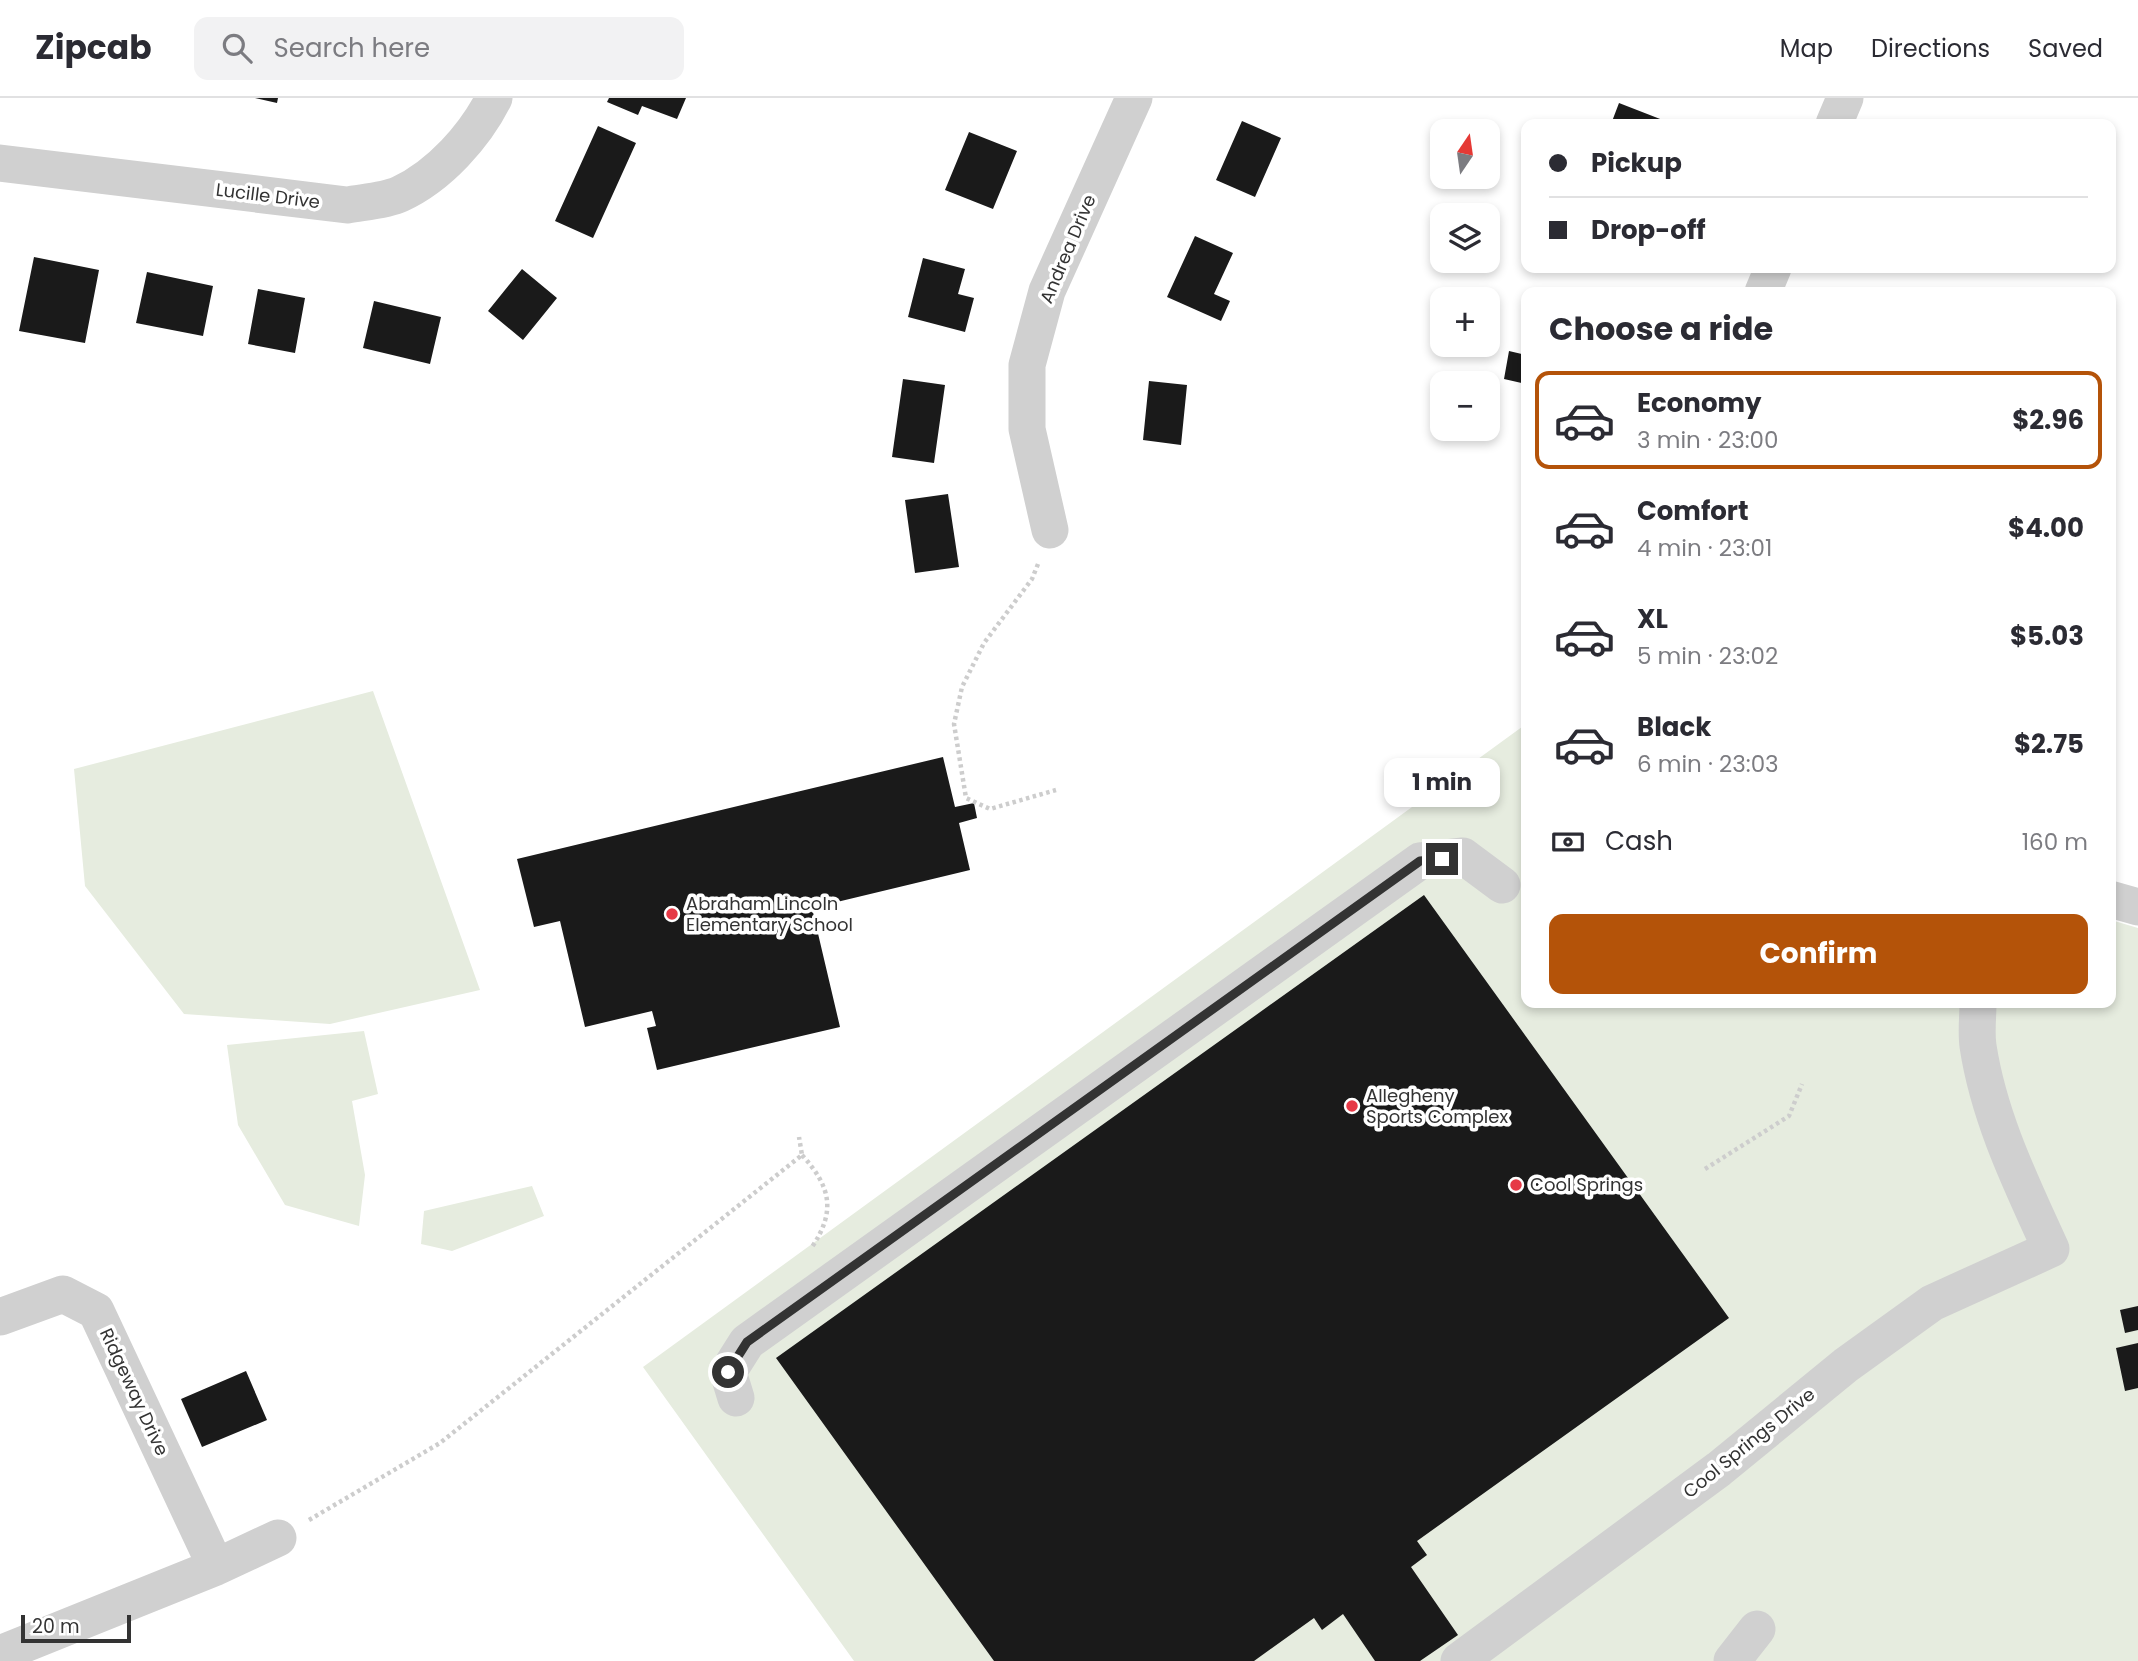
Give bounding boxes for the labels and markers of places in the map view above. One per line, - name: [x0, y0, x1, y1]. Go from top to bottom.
- place label: Abraham Lincoln Elementary School: [686, 891, 853, 937]
- marker: Abraham Lincoln Elementary School: [664, 906, 680, 922]
- place label: Allegheny Sports Complex: [1366, 1083, 1508, 1129]
- marker: Allegheny Sports Complex: [1344, 1098, 1360, 1114]
- place label: Cool Springs: [1530, 1172, 1643, 1197]
- marker: Cool Springs: [1508, 1177, 1524, 1193]

